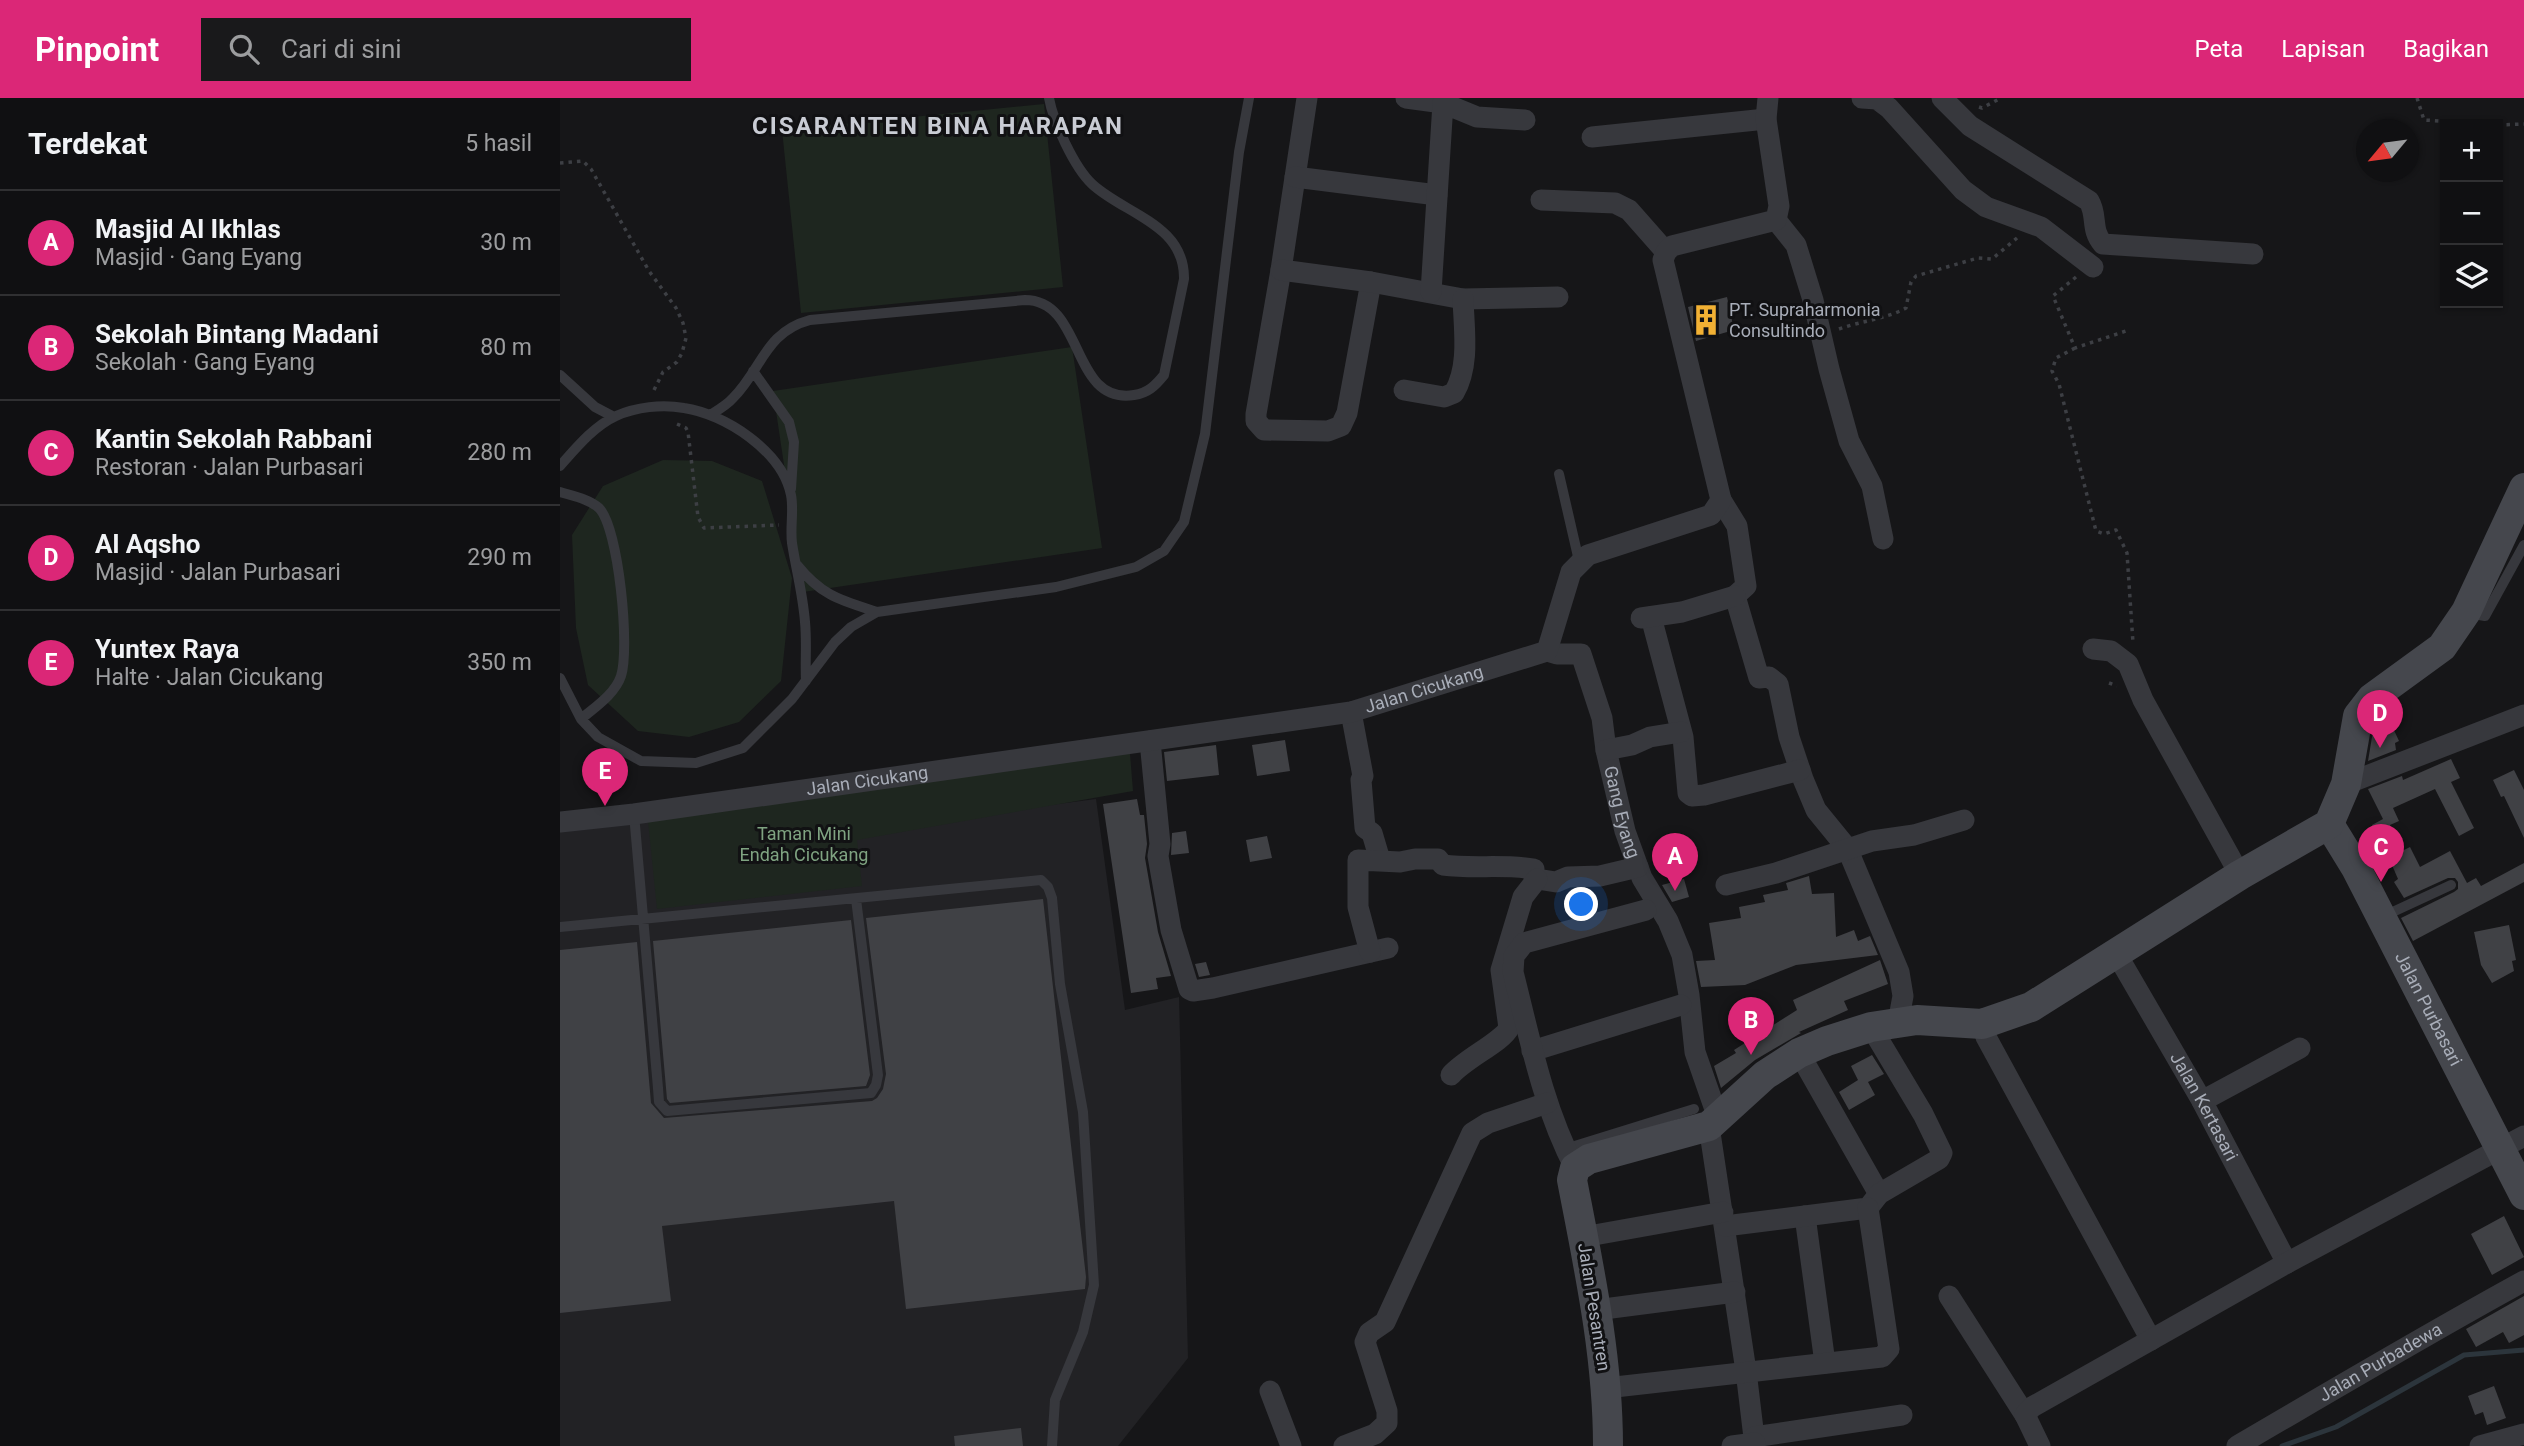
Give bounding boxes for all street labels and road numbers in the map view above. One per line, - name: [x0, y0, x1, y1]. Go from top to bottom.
- street label: Jalan Cicukang: [1362, 661, 1485, 717]
- street label: Jalan Cicukang: [805, 761, 929, 799]
- street label: Gang Eyang: [1600, 764, 1645, 861]
- street label: Jalan Purbasari: [2391, 948, 2467, 1069]
- street label: Jalan Kertasari: [2166, 1048, 2243, 1164]
- street label: Jalan Pesantren: [1574, 1241, 1615, 1372]
- street label: Jalan Purbadewa: [2315, 1318, 2445, 1406]

